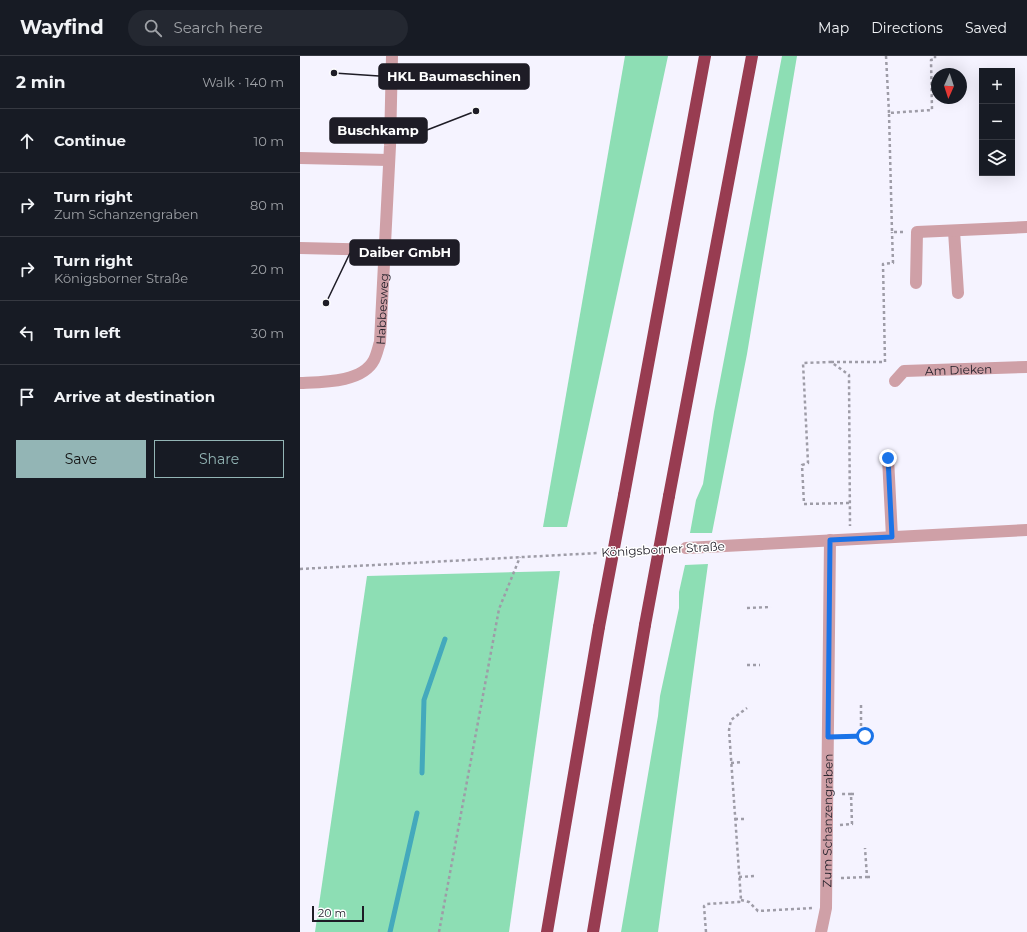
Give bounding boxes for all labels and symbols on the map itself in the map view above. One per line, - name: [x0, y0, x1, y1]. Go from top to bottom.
- callout: HKL Baumaschinen: [379, 64, 529, 89]
- text: HKL Baumaschinen: [387, 68, 521, 84]
- north arrow: [931, 68, 967, 104]
- callout: Buschkamp: [330, 118, 427, 143]
- text: Buschkamp: [337, 122, 419, 138]
- callout: Daiber GmbH: [350, 240, 459, 265]
- text: Daiber GmbH: [359, 244, 451, 260]
- street label: Habbesweg: [372, 273, 391, 345]
- street label: Am Dieken: [925, 361, 992, 378]
- route end: [879, 449, 897, 467]
- street label: Königsborner Straße: [601, 538, 725, 560]
- route start: [856, 727, 874, 745]
- street label: Zum Schanzengraben: [819, 754, 835, 887]
- scale bar: [312, 904, 364, 923]

